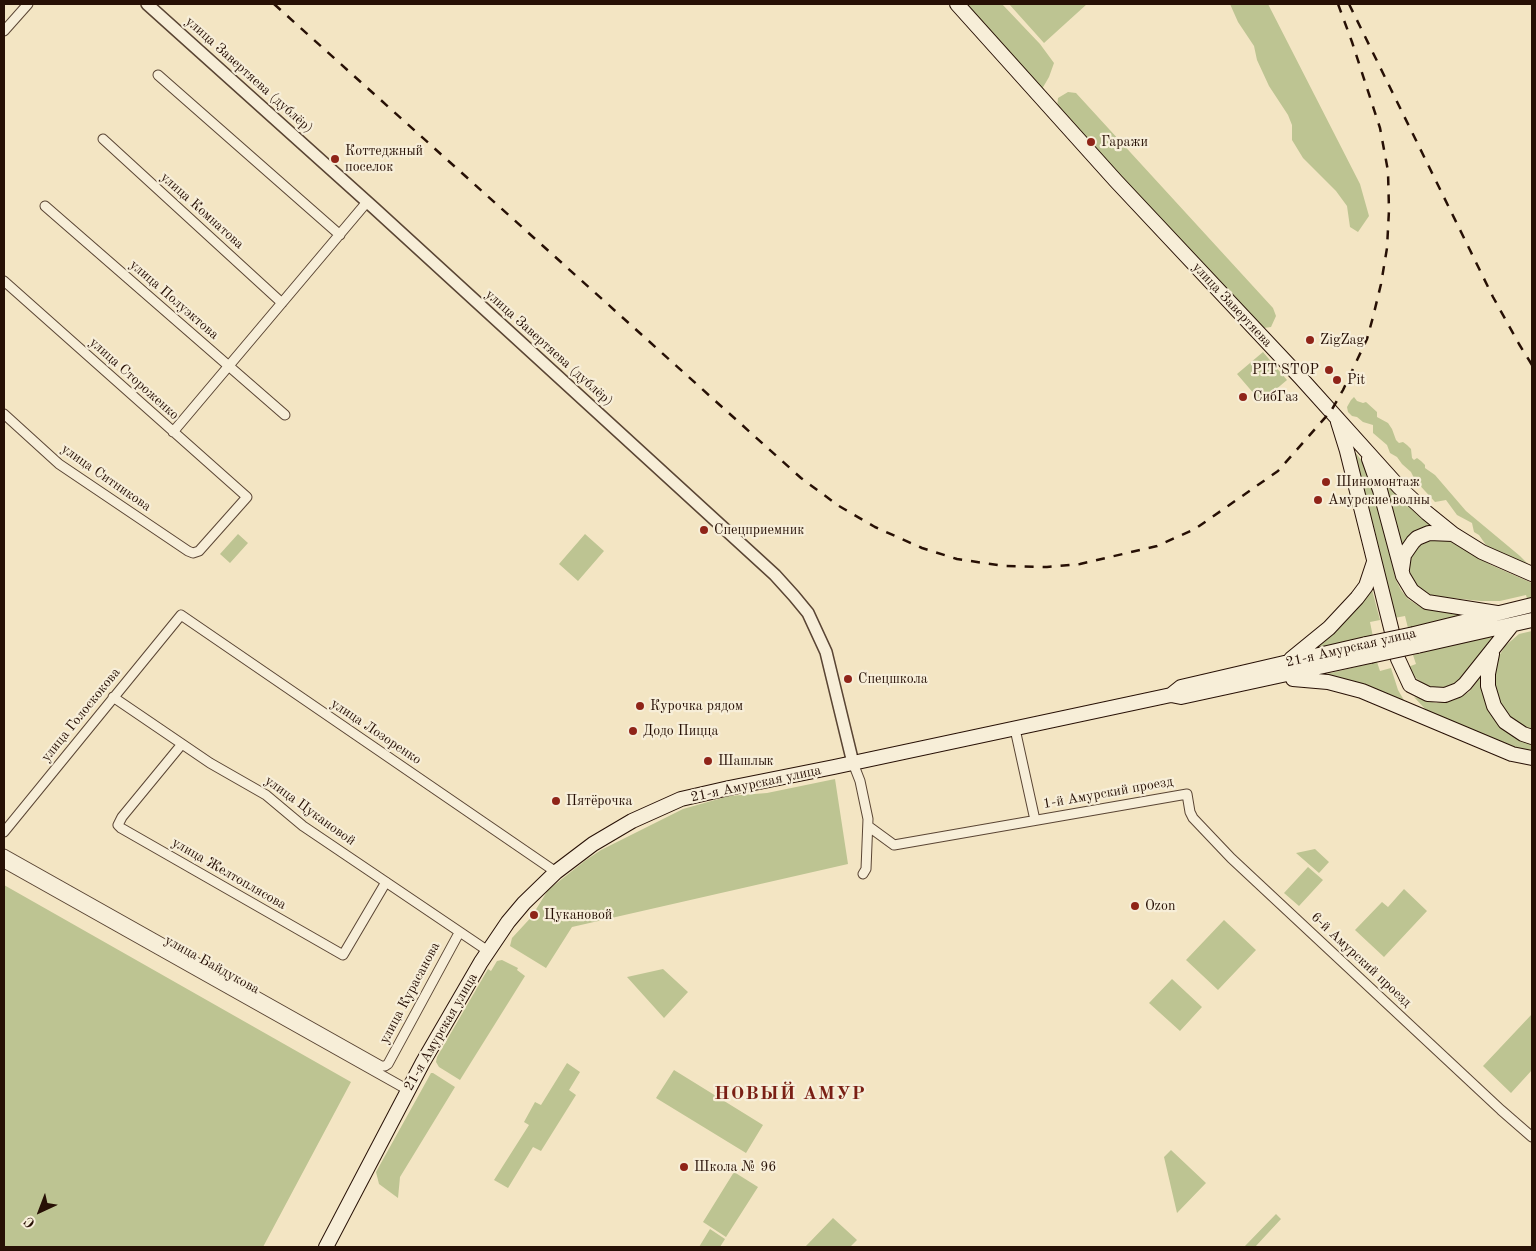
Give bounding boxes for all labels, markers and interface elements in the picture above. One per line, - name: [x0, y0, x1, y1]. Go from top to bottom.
- street label: улица Завертяева (дублёр): [182, 13, 316, 137]
- place label: Гаражи: [1101, 134, 1148, 150]
- marker: Гаражи: [1085, 136, 1097, 148]
- place label: Коттеджный поселок: [345, 143, 423, 176]
- marker: Коттеджный поселок: [329, 153, 341, 165]
- street label: улица Комнатова: [157, 169, 247, 253]
- street label: улица Полуэктова: [126, 257, 222, 343]
- street label: улица Завертяева: [1188, 259, 1276, 351]
- street label: улица Завертяева (дублёр): [482, 286, 616, 410]
- place label: ZigZag: [1320, 332, 1364, 348]
- street label: улица Стороженко: [86, 334, 182, 424]
- marker: ZigZag: [1304, 334, 1316, 346]
- place label: PIT STOP: [1252, 362, 1319, 378]
- marker: PIT STOP: [1323, 364, 1335, 376]
- place label: Pit: [1347, 372, 1365, 388]
- marker: Pit: [1331, 374, 1343, 386]
- place label: СибГаз: [1253, 389, 1298, 405]
- marker: СибГаз: [1237, 391, 1249, 403]
- street label: улица Ситникова: [58, 441, 154, 515]
- place label: Шиномонтаж: [1336, 474, 1420, 490]
- marker: Шиномонтаж: [1320, 476, 1332, 488]
- place label: Амурские волны: [1328, 492, 1430, 508]
- marker: Амурские волны: [1312, 494, 1324, 506]
- place label: Спецприемник: [714, 522, 804, 538]
- marker: Спецприемник: [698, 524, 710, 536]
- street label: 21-я Амурская улица: [1284, 625, 1418, 671]
- street label: улица Голоскокова: [38, 664, 124, 766]
- place label: Спецшкола: [858, 671, 928, 687]
- marker: Спецшкола: [842, 673, 854, 685]
- street label: улица Лозоренко: [327, 695, 425, 769]
- place label: Курочка рядом: [650, 698, 743, 714]
- marker: Курочка рядом: [634, 700, 646, 712]
- place label: Додо Пицца: [643, 723, 718, 739]
- marker: Додо Пицца: [627, 725, 639, 737]
- place label: Шашлык: [718, 753, 774, 769]
- marker: Шашлык: [702, 755, 714, 767]
- street label: 21-я Амурская улица: [689, 762, 823, 806]
- street label: улица Цукановой: [261, 772, 359, 850]
- street label: 1-й Амурский проезд: [1042, 773, 1174, 813]
- place label: Пятёрочка: [566, 793, 632, 809]
- marker: Пятёрочка: [550, 795, 562, 807]
- street label: улица Желтоплясова: [169, 834, 289, 914]
- place label: Ozon: [1145, 898, 1175, 914]
- marker: Ozon: [1129, 900, 1141, 912]
- place label: Цукановой: [544, 907, 612, 923]
- marker: Цукановой: [528, 909, 540, 921]
- street label: 6-й Амурский проезд: [1307, 909, 1415, 1011]
- street label: улица Байдукова: [162, 932, 262, 998]
- street label: улица Курасанова: [376, 939, 444, 1047]
- street label: 21-я Амурская улица: [400, 970, 482, 1094]
- district label: НОВЫЙ АМУР: [713, 1083, 867, 1105]
- place label: Школа № 96: [694, 1159, 776, 1175]
- marker: Школа № 96: [678, 1161, 690, 1173]
- north arrow: [15, 1186, 65, 1236]
- text: С: [22, 1214, 38, 1230]

